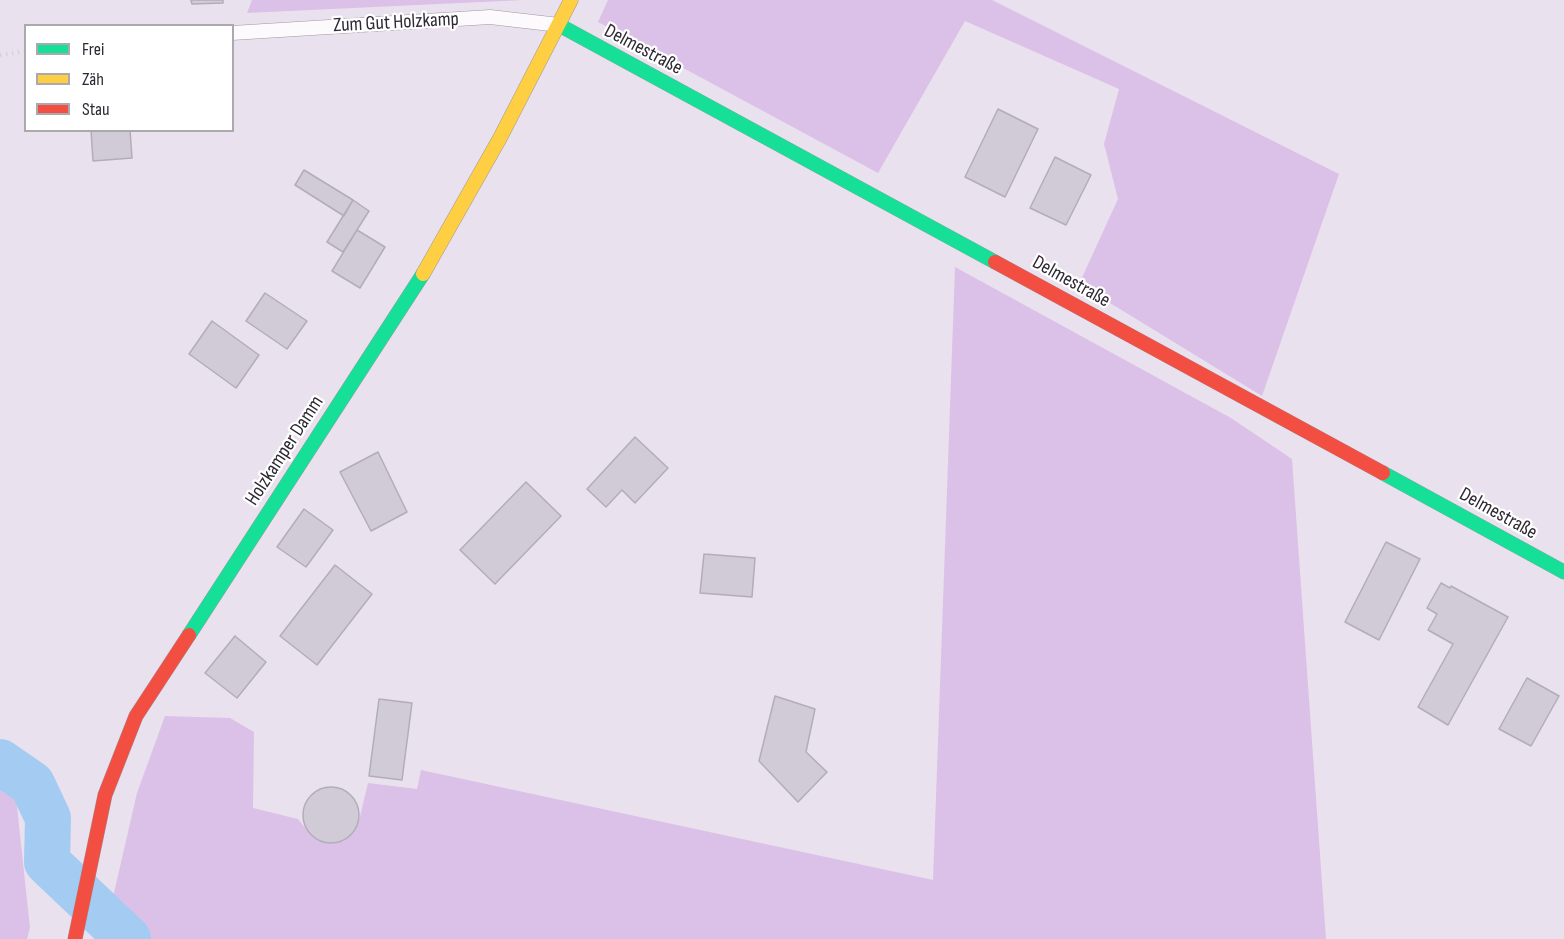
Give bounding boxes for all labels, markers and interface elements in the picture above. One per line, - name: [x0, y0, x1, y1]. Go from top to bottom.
- street label: Zum Gut Holzkamp: [332, 8, 460, 38]
- street label: Delmestraße: [600, 19, 686, 81]
- legend: [24, 24, 234, 132]
- text: Frei: [82, 39, 104, 60]
- text: Zäh: [82, 69, 104, 90]
- text: Stau: [82, 99, 110, 120]
- street label: Delmestraße: [1028, 251, 1114, 313]
- street label: Holzkamper Damm: [241, 392, 329, 510]
- street label: Delmestraße: [1455, 483, 1541, 545]

